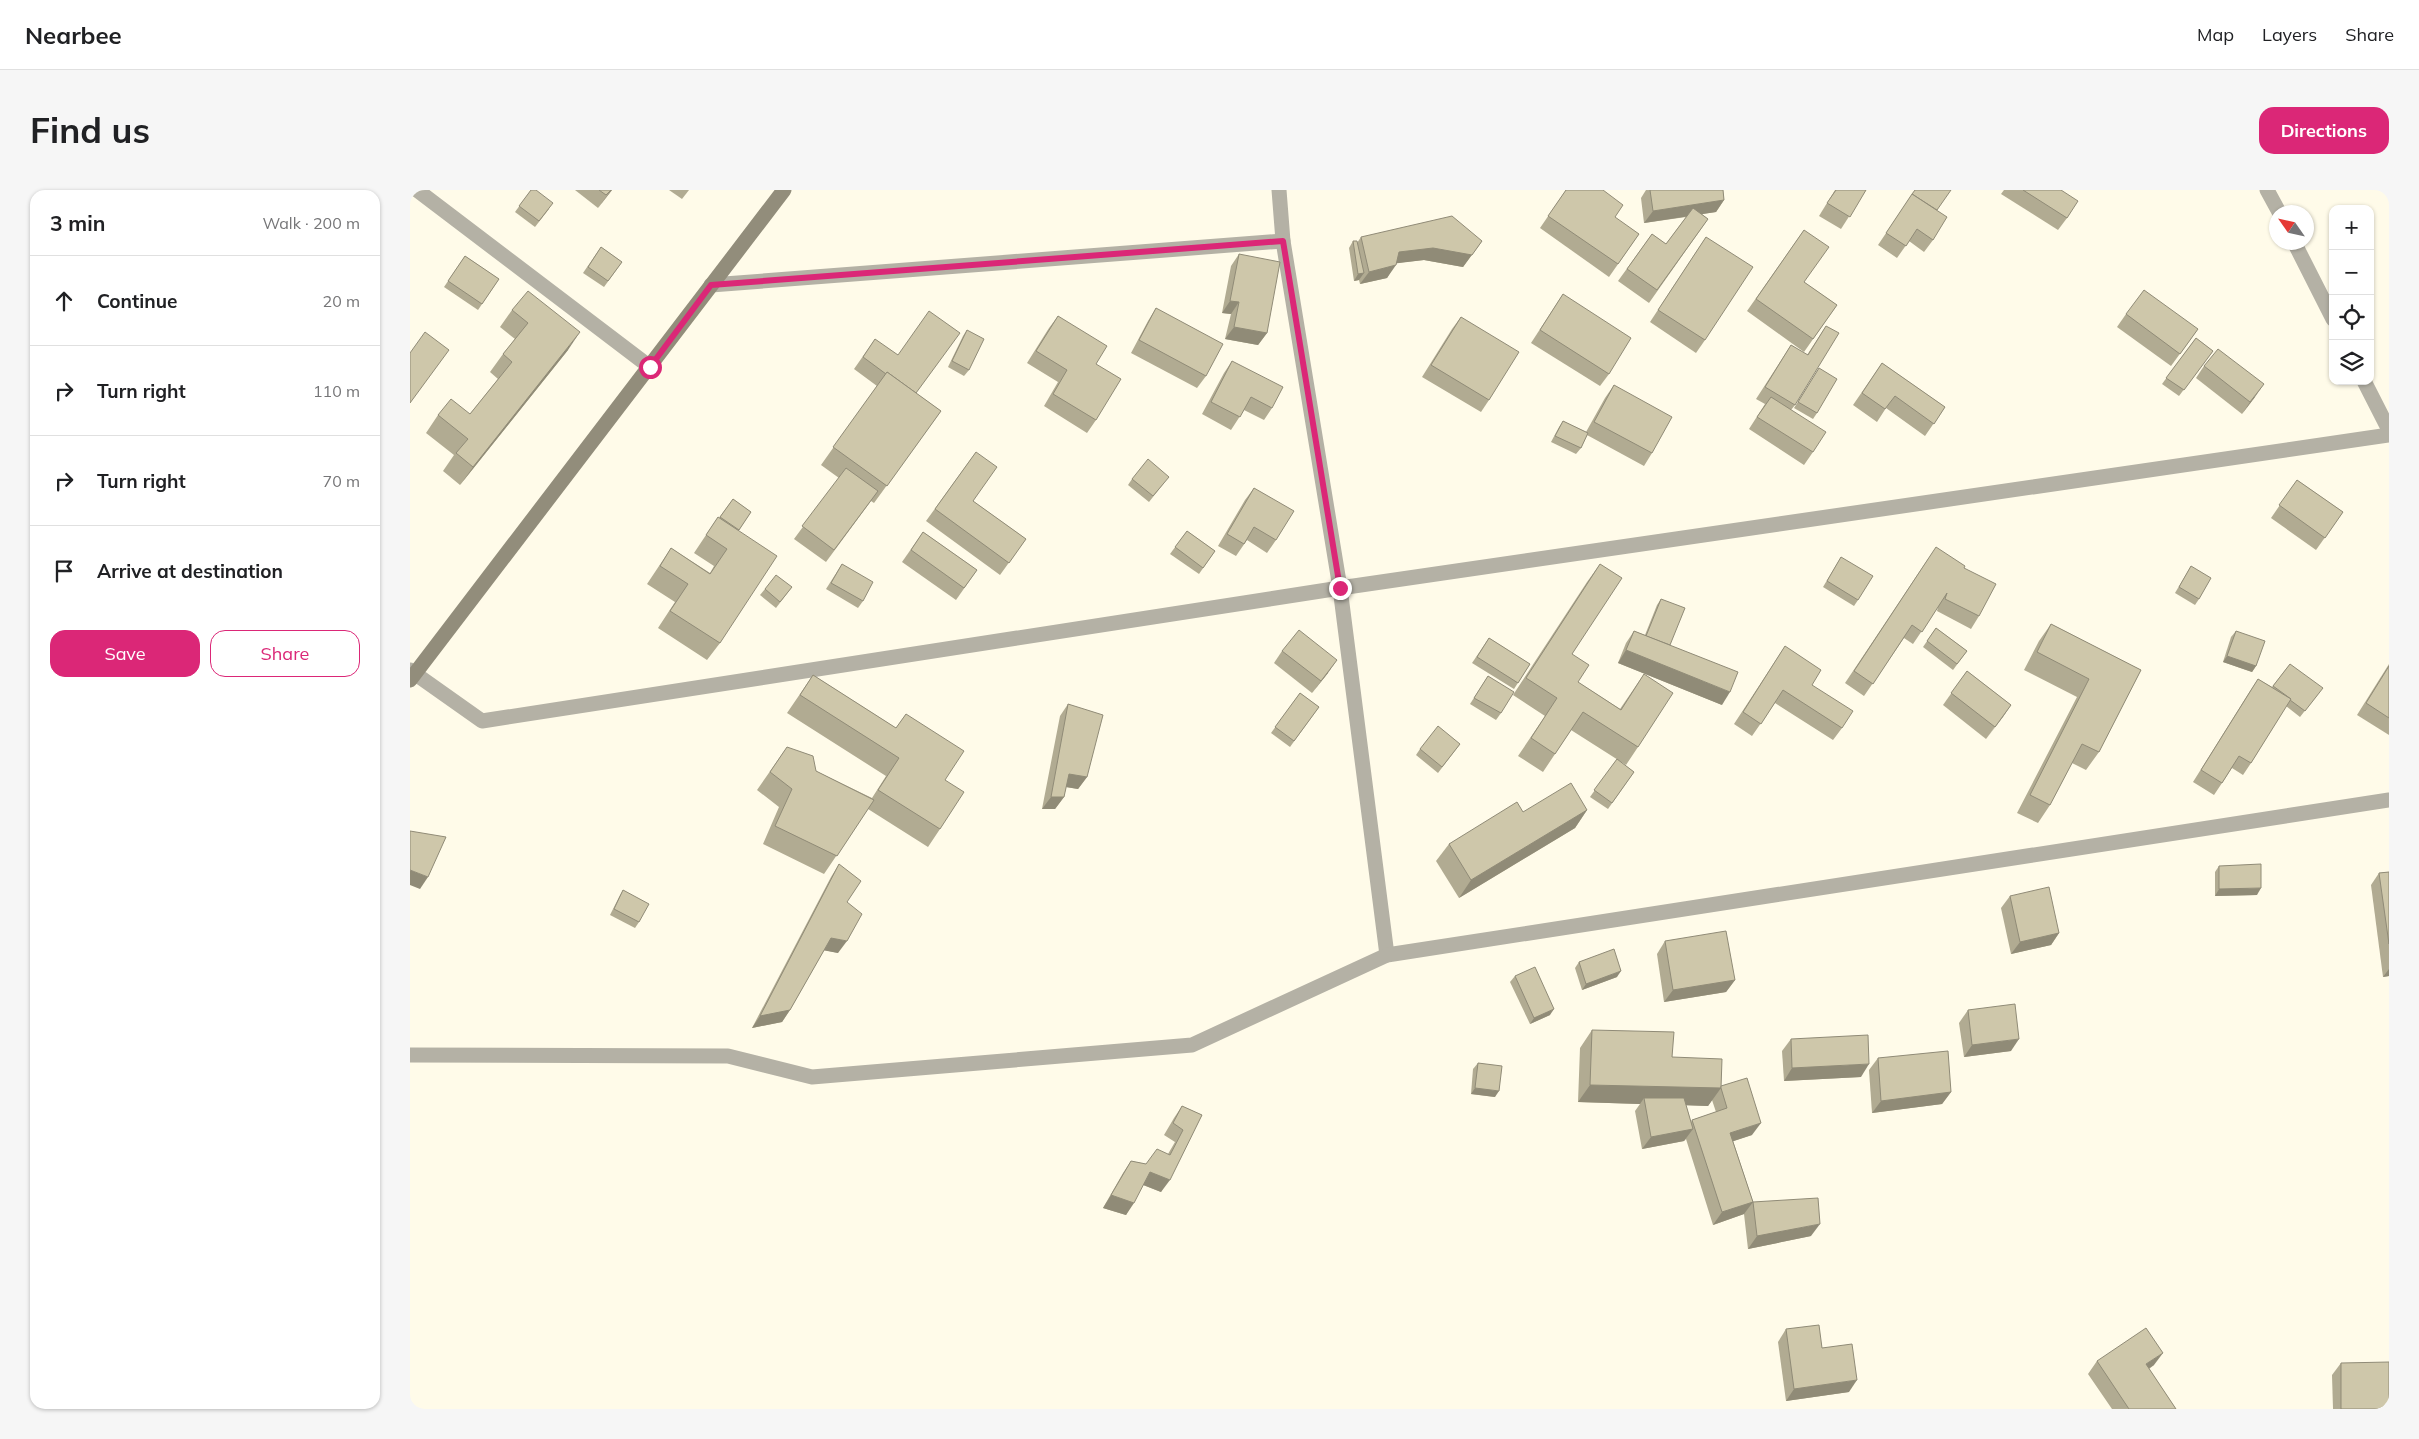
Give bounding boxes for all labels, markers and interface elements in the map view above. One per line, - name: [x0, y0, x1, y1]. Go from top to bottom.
- text: Nearbee: [25, 20, 122, 50]
- text: Map: [2197, 23, 2234, 46]
- text: Layers: [2262, 23, 2317, 46]
- text: Share: [2345, 23, 2394, 46]
- button: Directions: [2259, 107, 2389, 154]
- text: Find us: [30, 108, 150, 152]
- north arrow: [2269, 205, 2314, 250]
- map controls: [2329, 205, 2374, 385]
- button: +: [2329, 205, 2374, 250]
- text: 3 min: [50, 210, 105, 236]
- text: Walk · 200 m: [262, 213, 360, 233]
- button: −: [2329, 250, 2374, 295]
- icon: ahead: [50, 287, 78, 315]
- text: Continue: [97, 289, 177, 313]
- text: 20 m: [323, 291, 360, 311]
- button: locate: [2329, 295, 2374, 340]
- button: layers: [2329, 340, 2374, 385]
- route start: [639, 356, 662, 379]
- icon: right: [50, 377, 78, 405]
- text: Turn right: [97, 379, 186, 403]
- text: 110 m: [313, 381, 360, 401]
- icon: right: [50, 467, 78, 495]
- text: Turn right: [97, 469, 186, 493]
- text: 70 m: [323, 471, 360, 491]
- icon: arrive: [50, 557, 78, 585]
- text: Arrive at destination: [97, 559, 283, 583]
- route end: [1329, 577, 1352, 600]
- button: Save: [50, 630, 200, 677]
- button: Share: [210, 630, 360, 677]

